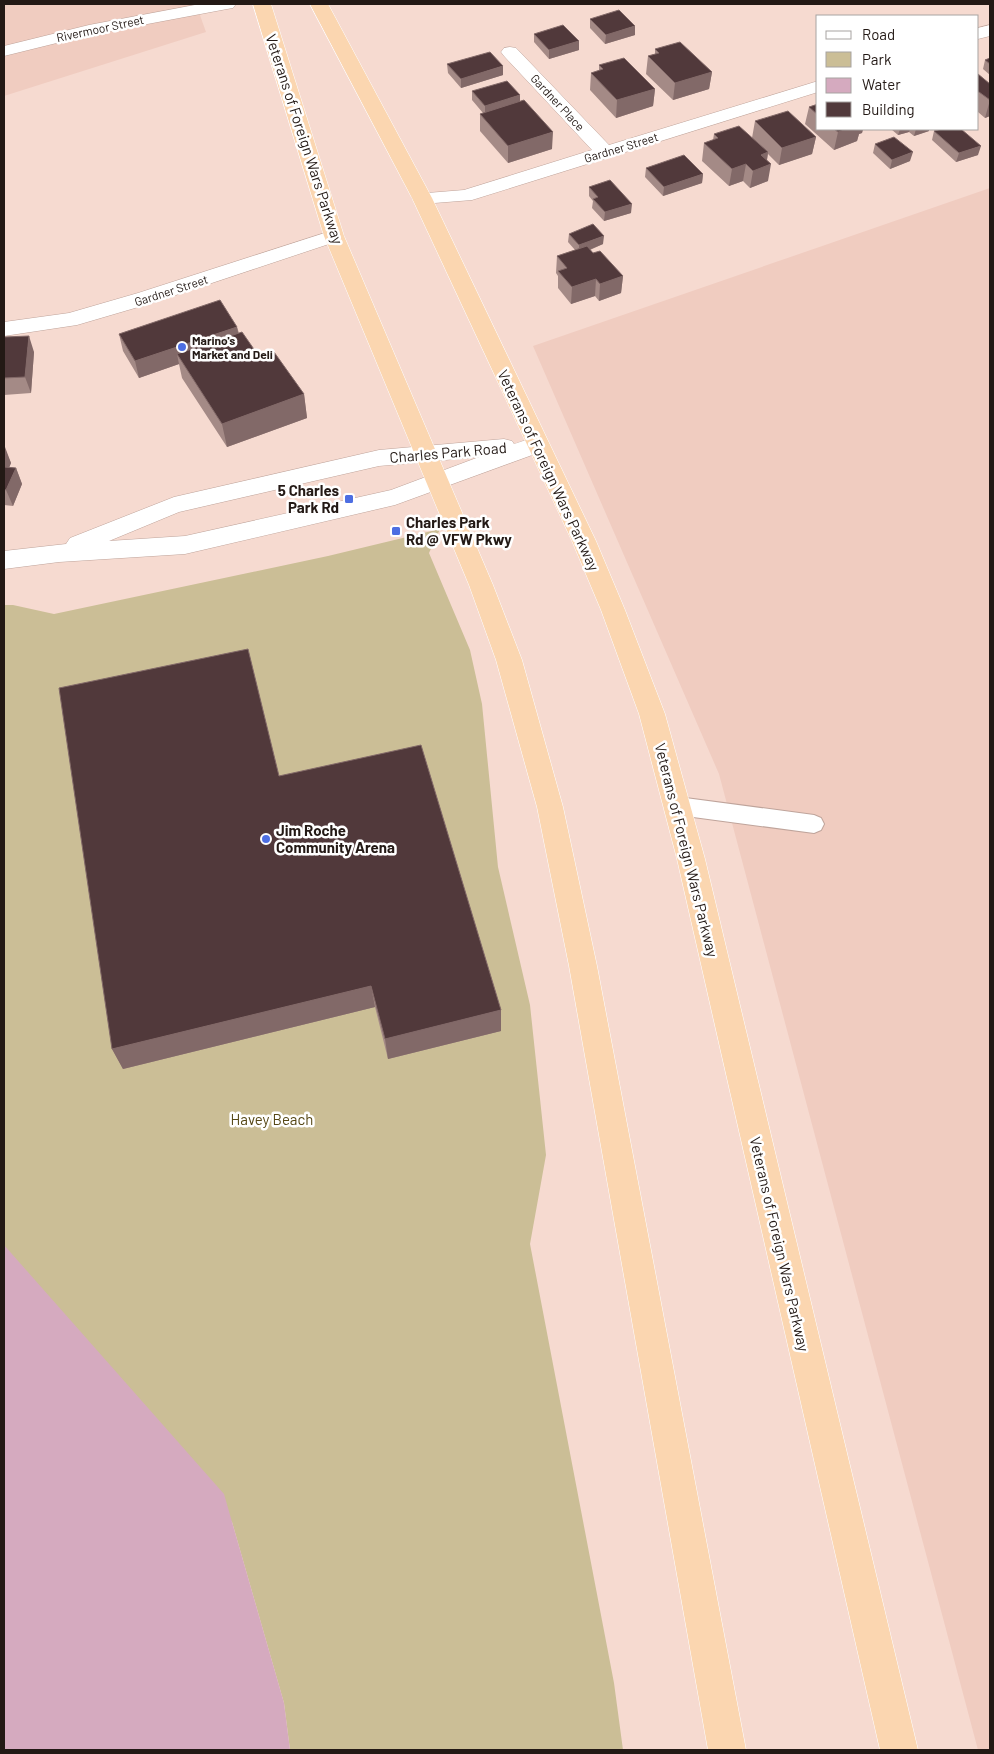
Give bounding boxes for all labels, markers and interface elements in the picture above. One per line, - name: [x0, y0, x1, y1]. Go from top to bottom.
- street label: Rivermoor Street: [55, 12, 145, 44]
- legend: [816, 15, 979, 130]
- text: Road: [862, 25, 895, 43]
- street label: Veterans of Foreign Wars Parkway: [262, 32, 348, 246]
- text: Park: [862, 50, 892, 68]
- street label: Gardner Place: [528, 71, 588, 133]
- text: Water: [862, 75, 901, 93]
- text: Building: [862, 100, 915, 118]
- street label: Gardner Street: [582, 129, 660, 165]
- street label: Gardner Street: [132, 272, 210, 308]
- place label: Marino's Market and Deli: [192, 333, 273, 361]
- marker: Marino's Market and Deli: [176, 341, 188, 353]
- street label: Veterans of Foreign Wars Parkway: [494, 367, 604, 573]
- street label: Charles Park Road: [389, 438, 507, 466]
- place label: 5 Charles Park Rd: [278, 481, 339, 516]
- marker: 5 Charles Park Rd: [343, 493, 355, 505]
- place label: Charles Park Rd @ VFW Pkwy: [406, 513, 512, 548]
- marker: Charles Park Rd @ VFW Pkwy: [390, 525, 402, 537]
- street label: Veterans of Foreign Wars Parkway: [652, 741, 722, 959]
- place label: Jim Roche Community Arena: [276, 821, 395, 856]
- marker: Jim Roche Community Arena: [260, 833, 272, 845]
- park label: Havey Beach: [231, 1110, 313, 1128]
- street label: Veterans of Foreign Wars Parkway: [747, 1135, 814, 1353]

